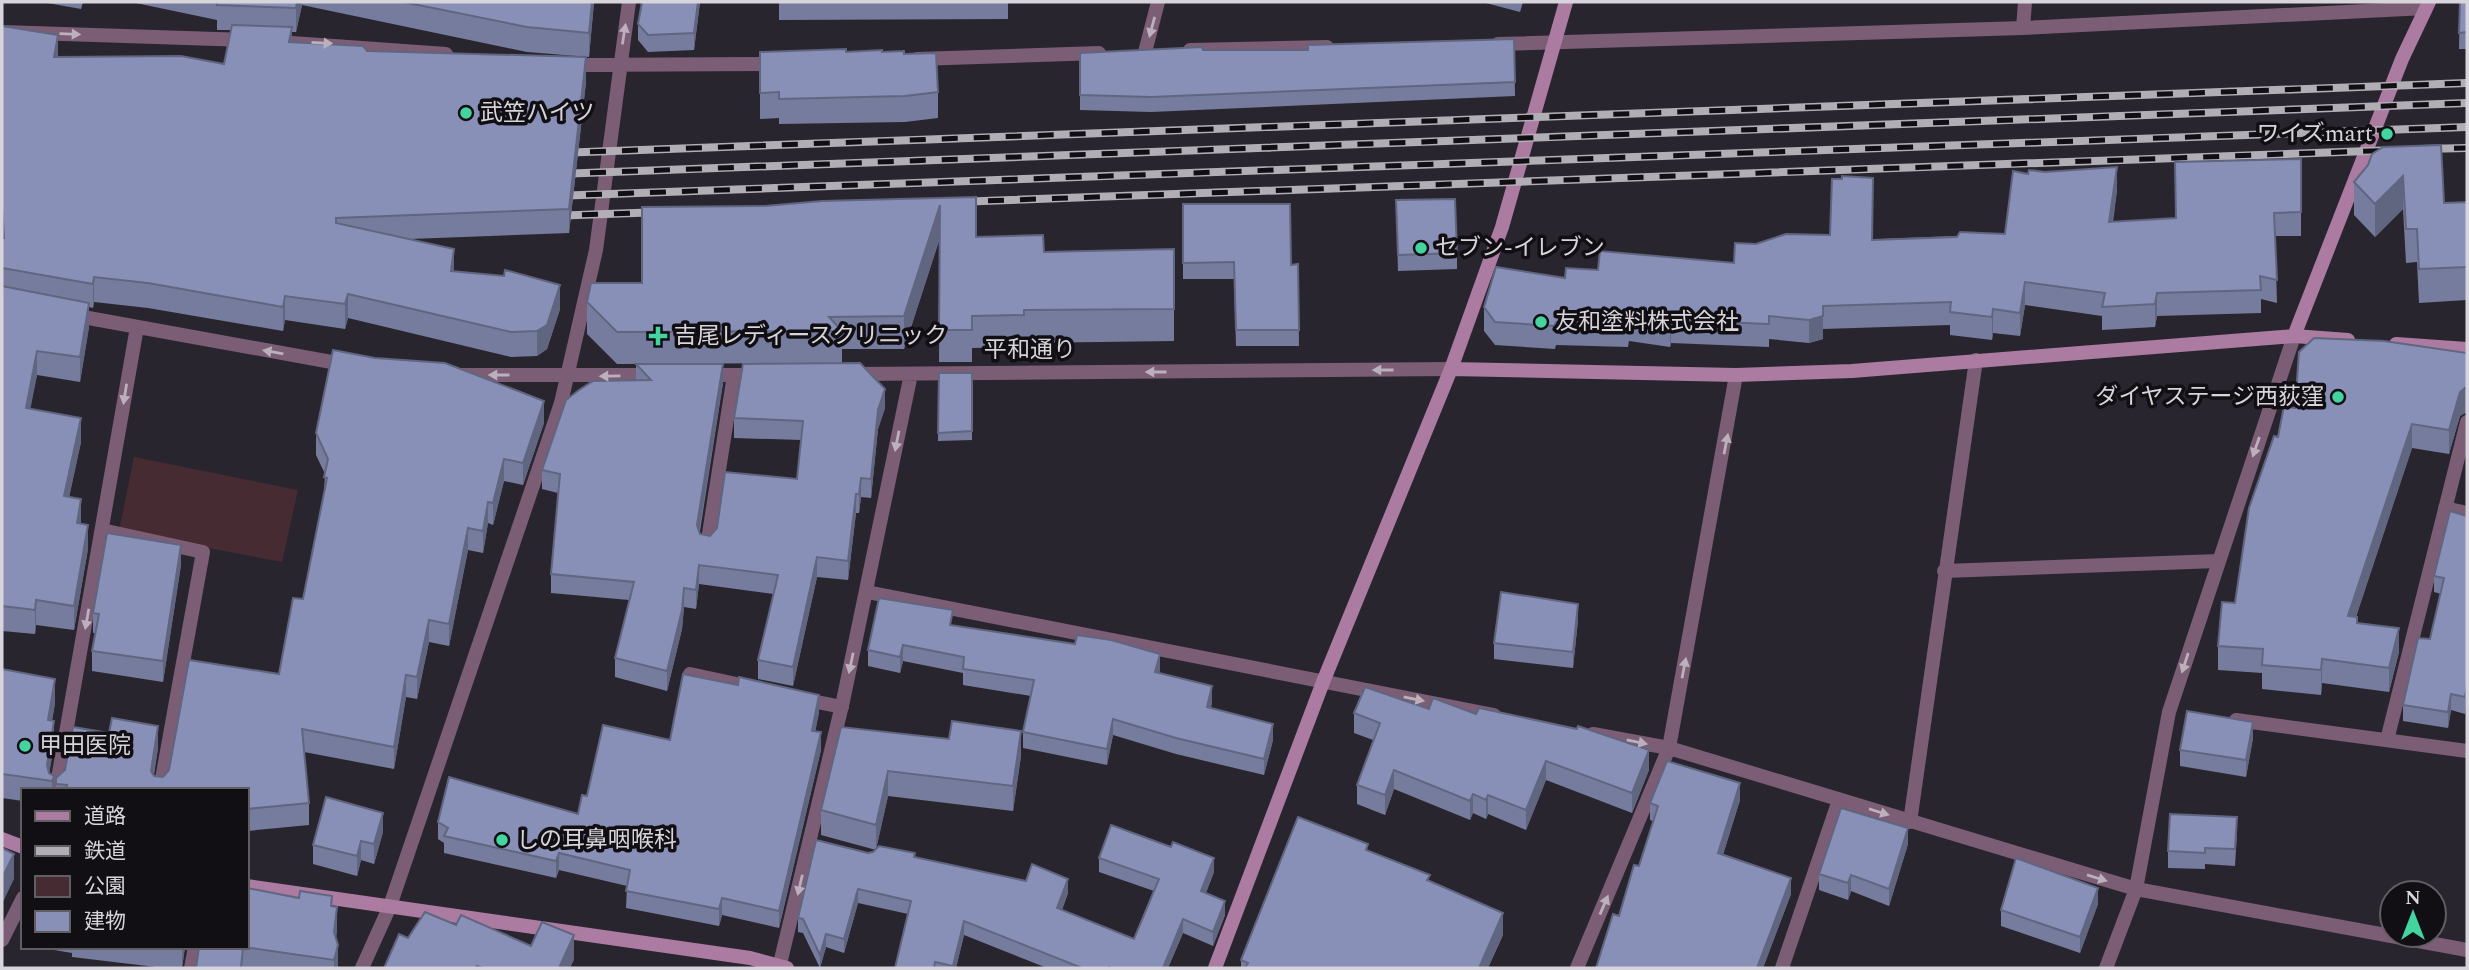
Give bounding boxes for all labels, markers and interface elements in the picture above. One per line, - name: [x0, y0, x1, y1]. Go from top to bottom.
- one-way arrow: [1146, 16, 1156, 37]
- one-way arrow: [619, 23, 630, 45]
- one-way arrow: [59, 28, 81, 40]
- one-way arrow: [311, 38, 333, 49]
- place label: 武笠ハイツ: [480, 96, 595, 131]
- marker: 武笠ハイツ: [458, 105, 474, 121]
- place label: ワイズmart: [2257, 117, 2373, 152]
- marker: ワイズmart: [2379, 126, 2395, 142]
- place label: セブン-イレブン: [1435, 231, 1605, 266]
- marker: セブン-イレブン: [1413, 240, 1429, 256]
- place label: 友和塗料株式会社: [1555, 305, 1739, 340]
- marker: 友和塗料株式会社: [1533, 314, 1549, 330]
- place label: 吉尾レディースクリニック: [674, 319, 947, 354]
- marker: 吉尾レディースクリニック: [648, 326, 668, 346]
- street label: 平和通り: [984, 333, 1076, 368]
- one-way arrow: [262, 346, 284, 357]
- one-way arrow: [1372, 364, 1394, 375]
- one-way arrow: [1144, 366, 1166, 377]
- one-way arrow: [488, 370, 510, 381]
- one-way arrow: [598, 370, 620, 381]
- place label: ダイヤステージ西荻窪: [2095, 380, 2324, 415]
- one-way arrow: [119, 383, 130, 405]
- marker: ダイヤステージ西荻窪: [2330, 389, 2346, 405]
- one-way arrow: [892, 430, 903, 452]
- one-way arrow: [1720, 433, 1731, 455]
- one-way arrow: [2250, 436, 2261, 457]
- one-way arrow: [81, 608, 92, 630]
- one-way arrow: [846, 652, 857, 674]
- one-way arrow: [2179, 652, 2190, 673]
- one-way arrow: [1678, 657, 1689, 679]
- one-way arrow: [1403, 694, 1425, 705]
- place label: 甲田医院: [39, 729, 131, 764]
- one-way arrow: [1626, 737, 1648, 748]
- marker: 甲田医院: [17, 738, 33, 754]
- legend: [21, 788, 248, 949]
- text: 道路: [84, 801, 126, 833]
- one-way arrow: [1869, 808, 1890, 818]
- place label: しの耳鼻咽喉科: [516, 823, 677, 858]
- marker: しの耳鼻咽喉科: [494, 832, 510, 848]
- text: 鉄道: [84, 836, 126, 868]
- text: 公園: [84, 871, 126, 903]
- one-way arrow: [2087, 873, 2108, 883]
- one-way arrow: [794, 874, 805, 896]
- north arrow: [2378, 879, 2448, 949]
- text: N: [2405, 884, 2421, 913]
- one-way arrow: [1598, 895, 1609, 916]
- text: 建物: [84, 906, 126, 938]

